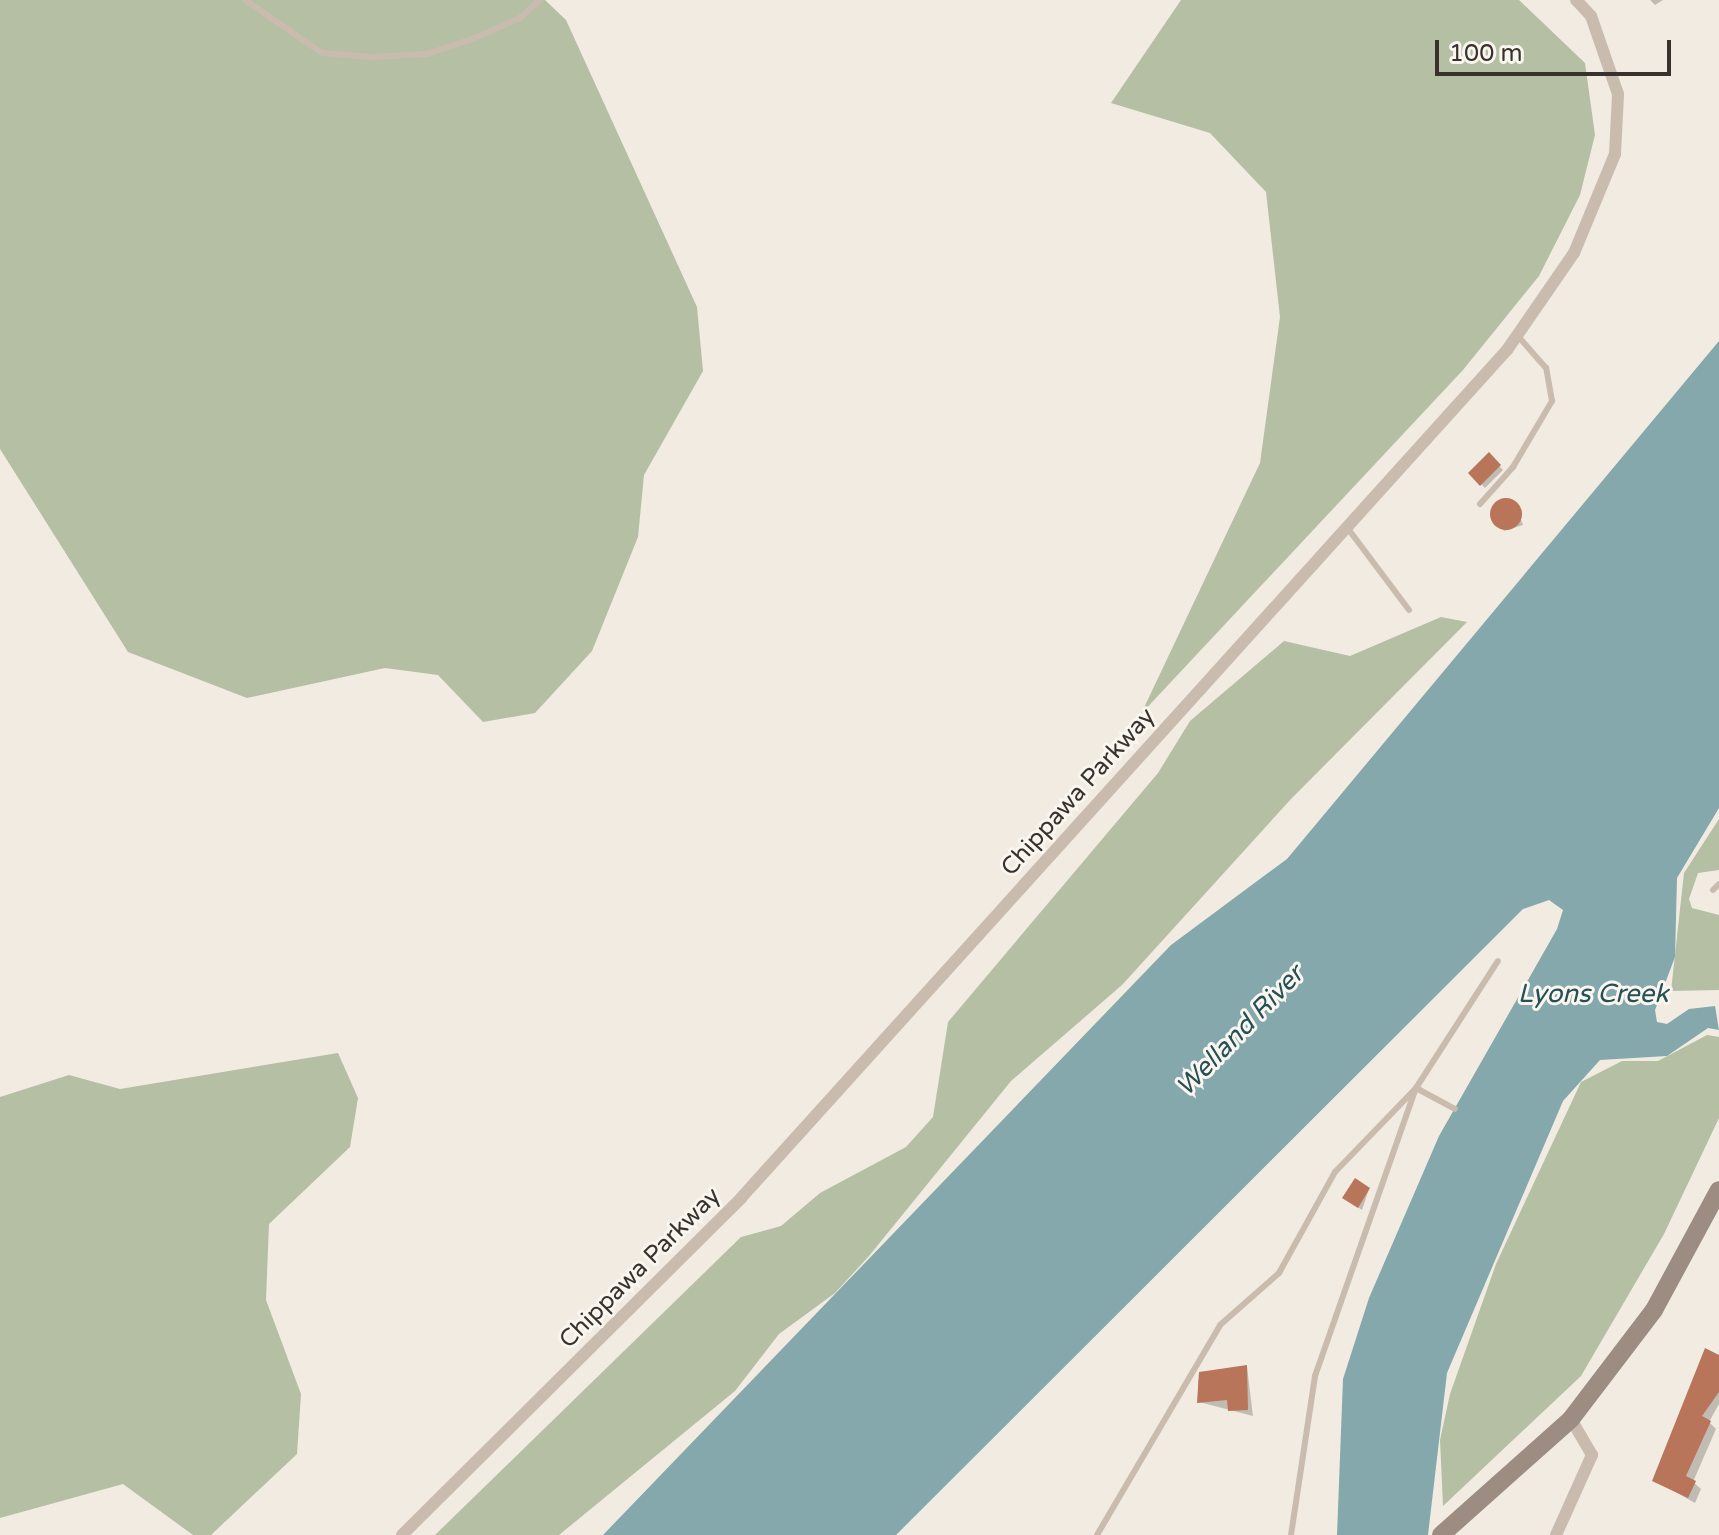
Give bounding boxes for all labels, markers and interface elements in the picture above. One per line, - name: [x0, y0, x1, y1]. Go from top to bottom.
- scale bar: [1439, 24, 1675, 74]
- text: 100 m: [1449, 39, 1523, 68]
- street label: Chippawa Parkway: [995, 702, 1161, 882]
- water label: Welland River: [1170, 959, 1310, 1103]
- water label: Lyons Creek: [1518, 978, 1668, 1010]
- street label: Chippawa Parkway: [554, 1182, 726, 1354]

